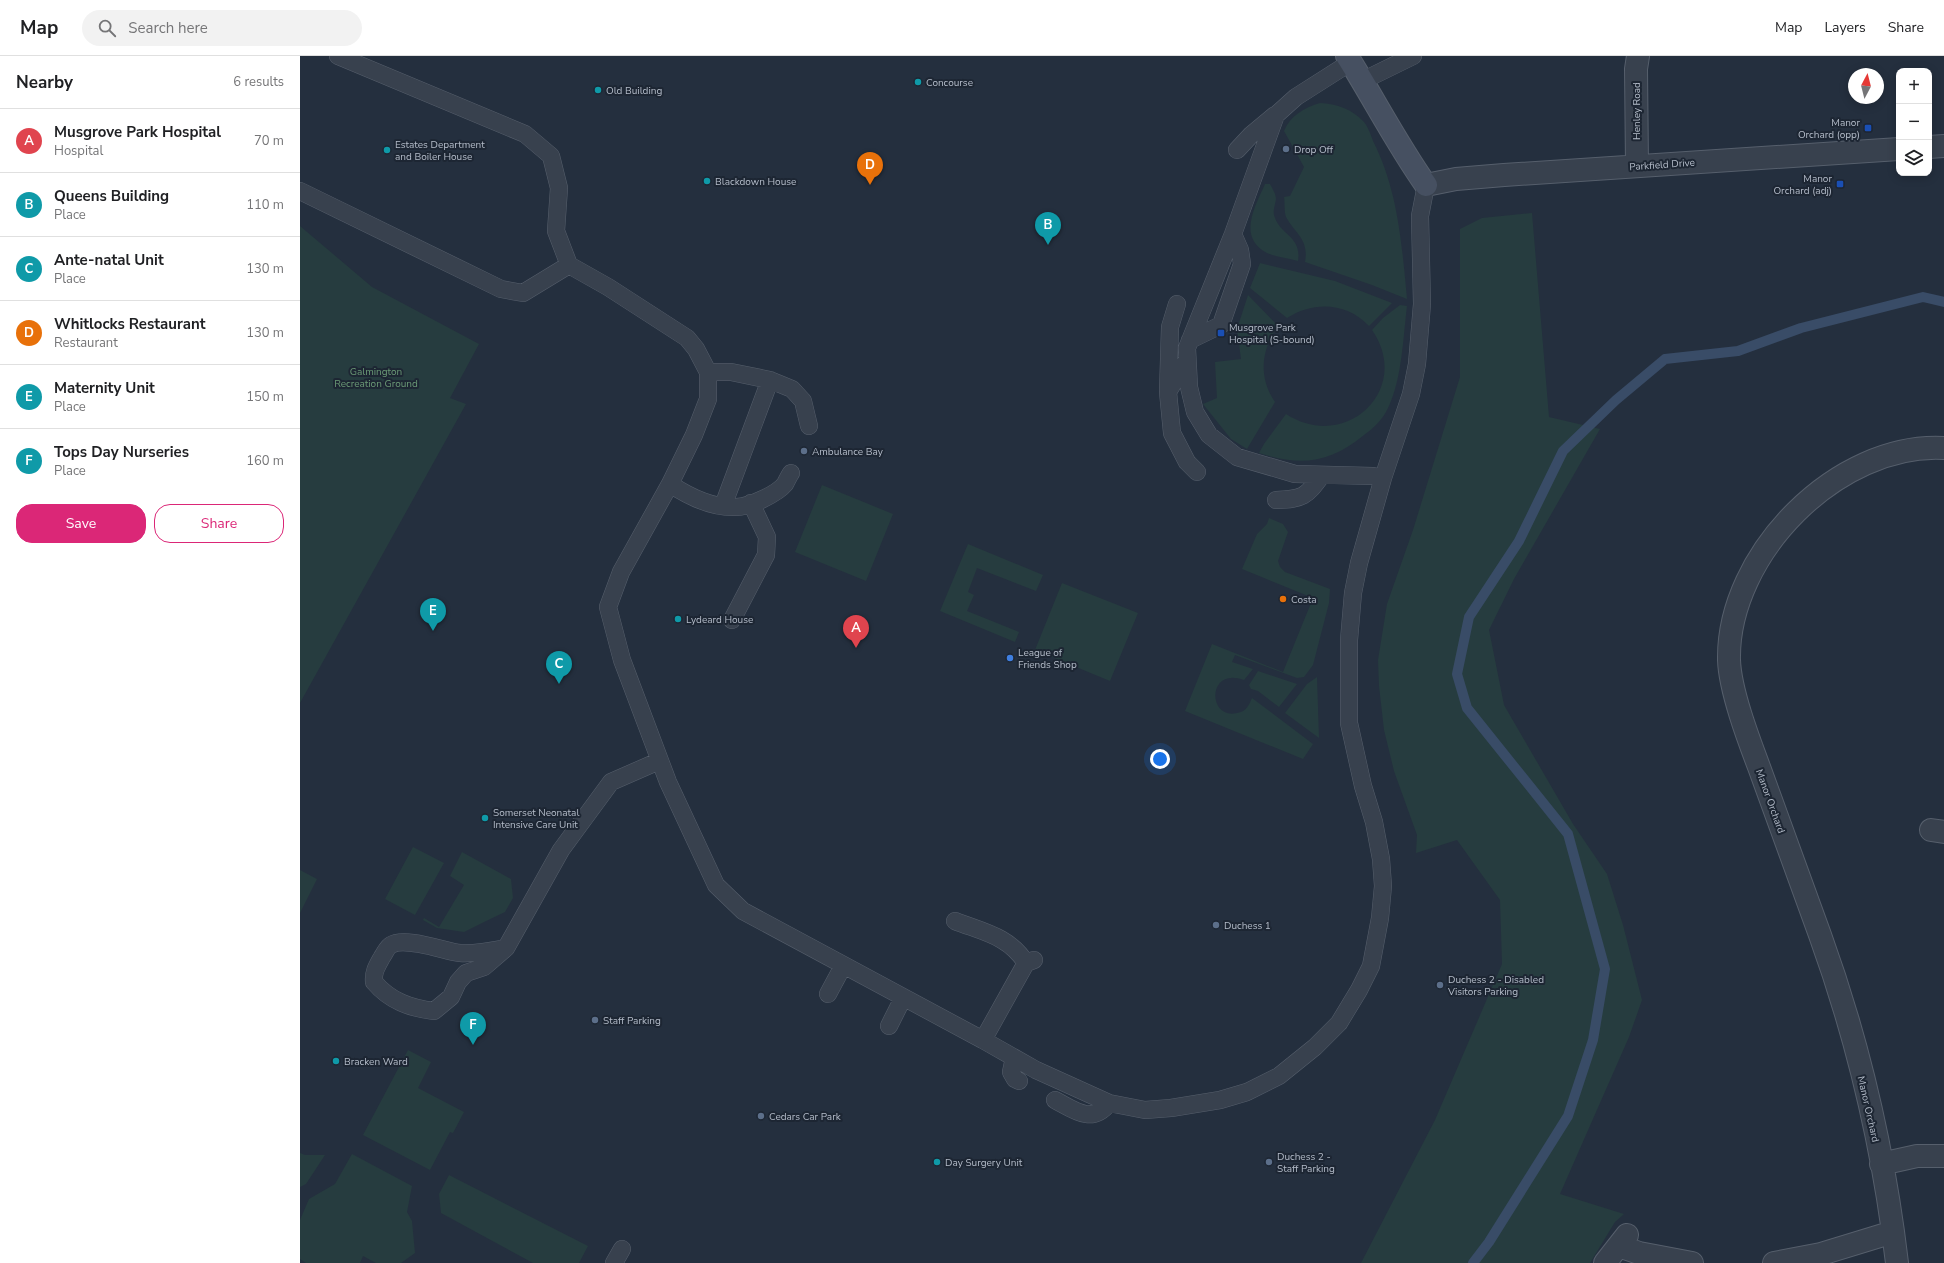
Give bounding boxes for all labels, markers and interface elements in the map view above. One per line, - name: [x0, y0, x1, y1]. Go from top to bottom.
- search box: [82, 10, 362, 46]
- text: Map: [20, 15, 58, 41]
- icon: search: [96, 17, 118, 39]
- text: Search here: [128, 18, 208, 38]
- text: Map: [1775, 18, 1802, 37]
- text: Layers: [1824, 18, 1866, 37]
- text: Share: [1888, 18, 1924, 37]
- north arrow: [1848, 68, 1884, 104]
- map controls: [1896, 68, 1932, 176]
- button: +: [1896, 68, 1932, 104]
- text: Nearby: [16, 71, 73, 94]
- text: 6 results: [233, 73, 284, 91]
- place label: Concourse: [926, 76, 973, 90]
- marker: Concourse: [913, 77, 923, 87]
- street label: Henley Road: [1630, 82, 1644, 140]
- place label: Old Building: [606, 84, 662, 98]
- marker: Old Building: [593, 85, 603, 95]
- button: −: [1896, 104, 1932, 140]
- place label: Manor Orchard (opp): [1798, 116, 1860, 142]
- text: Musgrove Park Hospital: [54, 122, 221, 142]
- marker: Manor Orchard (opp): [1863, 123, 1873, 133]
- text: A: [24, 132, 34, 150]
- text: 70 m: [254, 132, 284, 150]
- place label: Estates Department and Boiler House: [395, 138, 485, 164]
- button: layers: [1896, 140, 1932, 176]
- text: Hospital: [54, 142, 103, 160]
- place label: Drop Off: [1294, 143, 1334, 157]
- marker: Drop Off: [1281, 144, 1291, 154]
- marker: Estates Department and Boiler House: [382, 145, 392, 155]
- pin: D: [857, 152, 883, 185]
- street label: Parkfield Drive: [1629, 156, 1695, 174]
- place label: Manor Orchard (adj): [1773, 172, 1832, 198]
- place label: Blackdown House: [715, 175, 796, 189]
- marker: Blackdown House: [702, 176, 712, 186]
- marker: Manor Orchard (adj): [1835, 179, 1845, 189]
- text: Queens Building: [54, 186, 169, 206]
- text: B: [25, 196, 33, 214]
- text: 110 m: [246, 196, 284, 214]
- text: Place: [54, 206, 86, 224]
- pin: B: [1035, 212, 1061, 245]
- text: Ante-natal Unit: [54, 250, 164, 270]
- text: C: [25, 260, 33, 278]
- text: 130 m: [246, 260, 284, 278]
- text: Place: [54, 270, 86, 288]
- text: Whitlocks Restaurant: [54, 314, 205, 334]
- place label: Musgrove Park Hospital (S-bound): [1229, 321, 1315, 347]
- text: D: [24, 324, 34, 342]
- text: 130 m: [246, 324, 284, 342]
- marker: Musgrove Park Hospital (S-bound): [1216, 328, 1226, 338]
- text: Restaurant: [54, 334, 118, 352]
- park label: Galmington Recreation Ground: [334, 365, 418, 391]
- text: Maternity Unit: [54, 378, 155, 398]
- text: E: [25, 388, 33, 406]
- text: 150 m: [246, 388, 284, 406]
- text: Place: [54, 398, 86, 416]
- text: Tops Day Nurseries: [54, 442, 189, 462]
- place label: Ambulance Bay: [812, 445, 884, 459]
- marker: Ambulance Bay: [799, 446, 809, 456]
- text: F: [25, 452, 33, 470]
- text: 160 m: [246, 452, 284, 470]
- text: Place: [54, 462, 86, 480]
- button: Save: [16, 504, 146, 543]
- button: Share: [154, 504, 284, 543]
- place label: Costa: [1291, 593, 1317, 607]
- marker: Costa: [1278, 594, 1288, 604]
- pin: E: [420, 598, 446, 631]
- place label: Lydeard House: [686, 613, 753, 627]
- marker: Lydeard House: [673, 614, 683, 624]
- pin: A: [843, 615, 869, 648]
- place label: League of Friends Shop: [1018, 646, 1077, 672]
- pin: C: [546, 651, 572, 684]
- marker: League of Friends Shop: [1005, 653, 1015, 663]
- your location: [1150, 749, 1170, 769]
- street label: Manor Orchard: [1752, 767, 1788, 836]
- place label: Somerset Neonatal Intensive Care Unit: [493, 806, 579, 832]
- marker: Somerset Neonatal Intensive Care Unit: [480, 813, 490, 823]
- place label: Duchess 1: [1224, 919, 1271, 933]
- marker: Duchess 1: [1211, 920, 1221, 930]
- place label: Duchess 2 - Disabled Visitors Parking: [1447, 973, 1544, 999]
- marker: Duchess 2 - Disabled Visitors Parking: [1435, 980, 1445, 990]
- pin: F: [460, 1012, 486, 1045]
- place label: Staff Parking: [603, 1014, 661, 1028]
- marker: Staff Parking: [590, 1015, 600, 1025]
- place label: Bracken Ward: [344, 1055, 408, 1069]
- marker: Bracken Ward: [331, 1056, 341, 1066]
- street label: Manor Orchard: [1854, 1075, 1882, 1144]
- place label: Cedars Car Park: [769, 1110, 842, 1124]
- marker: Cedars Car Park: [756, 1111, 766, 1121]
- place label: Duchess 2 - Staff Parking: [1277, 1150, 1335, 1176]
- place label: Day Surgery Unit: [945, 1156, 1023, 1170]
- marker: Day Surgery Unit: [932, 1157, 942, 1167]
- marker: Duchess 2 - Staff Parking: [1264, 1157, 1274, 1167]

